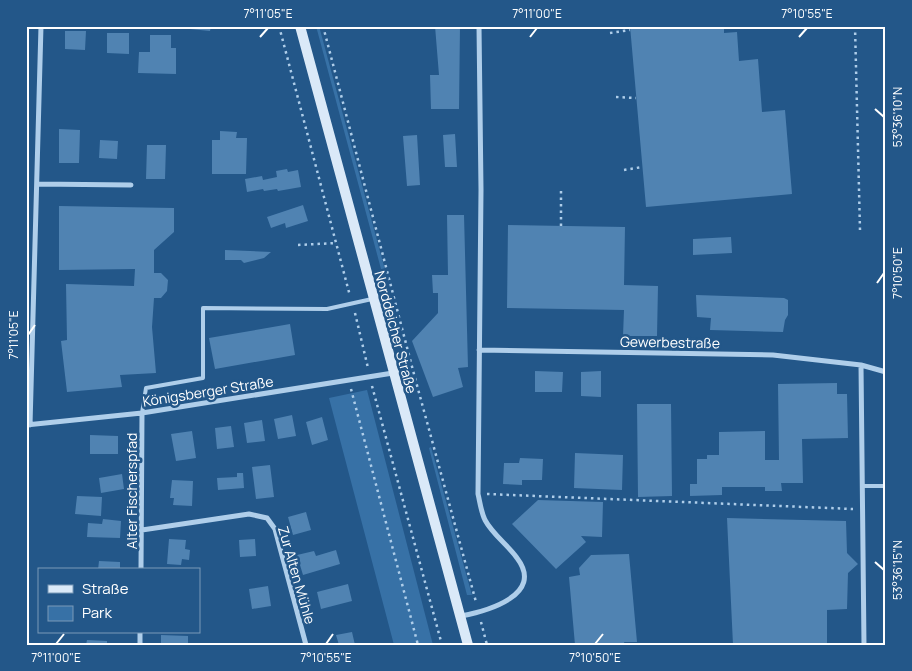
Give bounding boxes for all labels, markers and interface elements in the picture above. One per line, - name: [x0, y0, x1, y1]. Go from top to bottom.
- text: 7°11'05"E: [243, 5, 293, 22]
- text: 7°11'00"E: [512, 5, 562, 22]
- text: 7°10'55"E: [781, 5, 833, 22]
- text: 53°36'10"N: [889, 87, 906, 147]
- text: 7°10'50"E: [889, 247, 906, 299]
- street label: Norddeicher Straße: [370, 269, 422, 395]
- text: 7°11'05"E: [5, 310, 22, 360]
- street label: Gewerbestraße: [620, 332, 720, 352]
- street label: Königsberger Straße: [141, 371, 275, 411]
- street label: Alter Fischerspfad: [122, 433, 141, 549]
- street label: Zur Alten Mühle: [274, 524, 320, 626]
- text: 53°36'15"N: [889, 540, 906, 600]
- legend: [38, 568, 200, 634]
- text: Straße: [82, 578, 129, 599]
- text: Park: [82, 602, 112, 623]
- text: 7°11'00"E: [31, 649, 81, 666]
- text: 7°10'55"E: [300, 649, 352, 666]
- text: 7°10'50"E: [569, 649, 621, 666]

